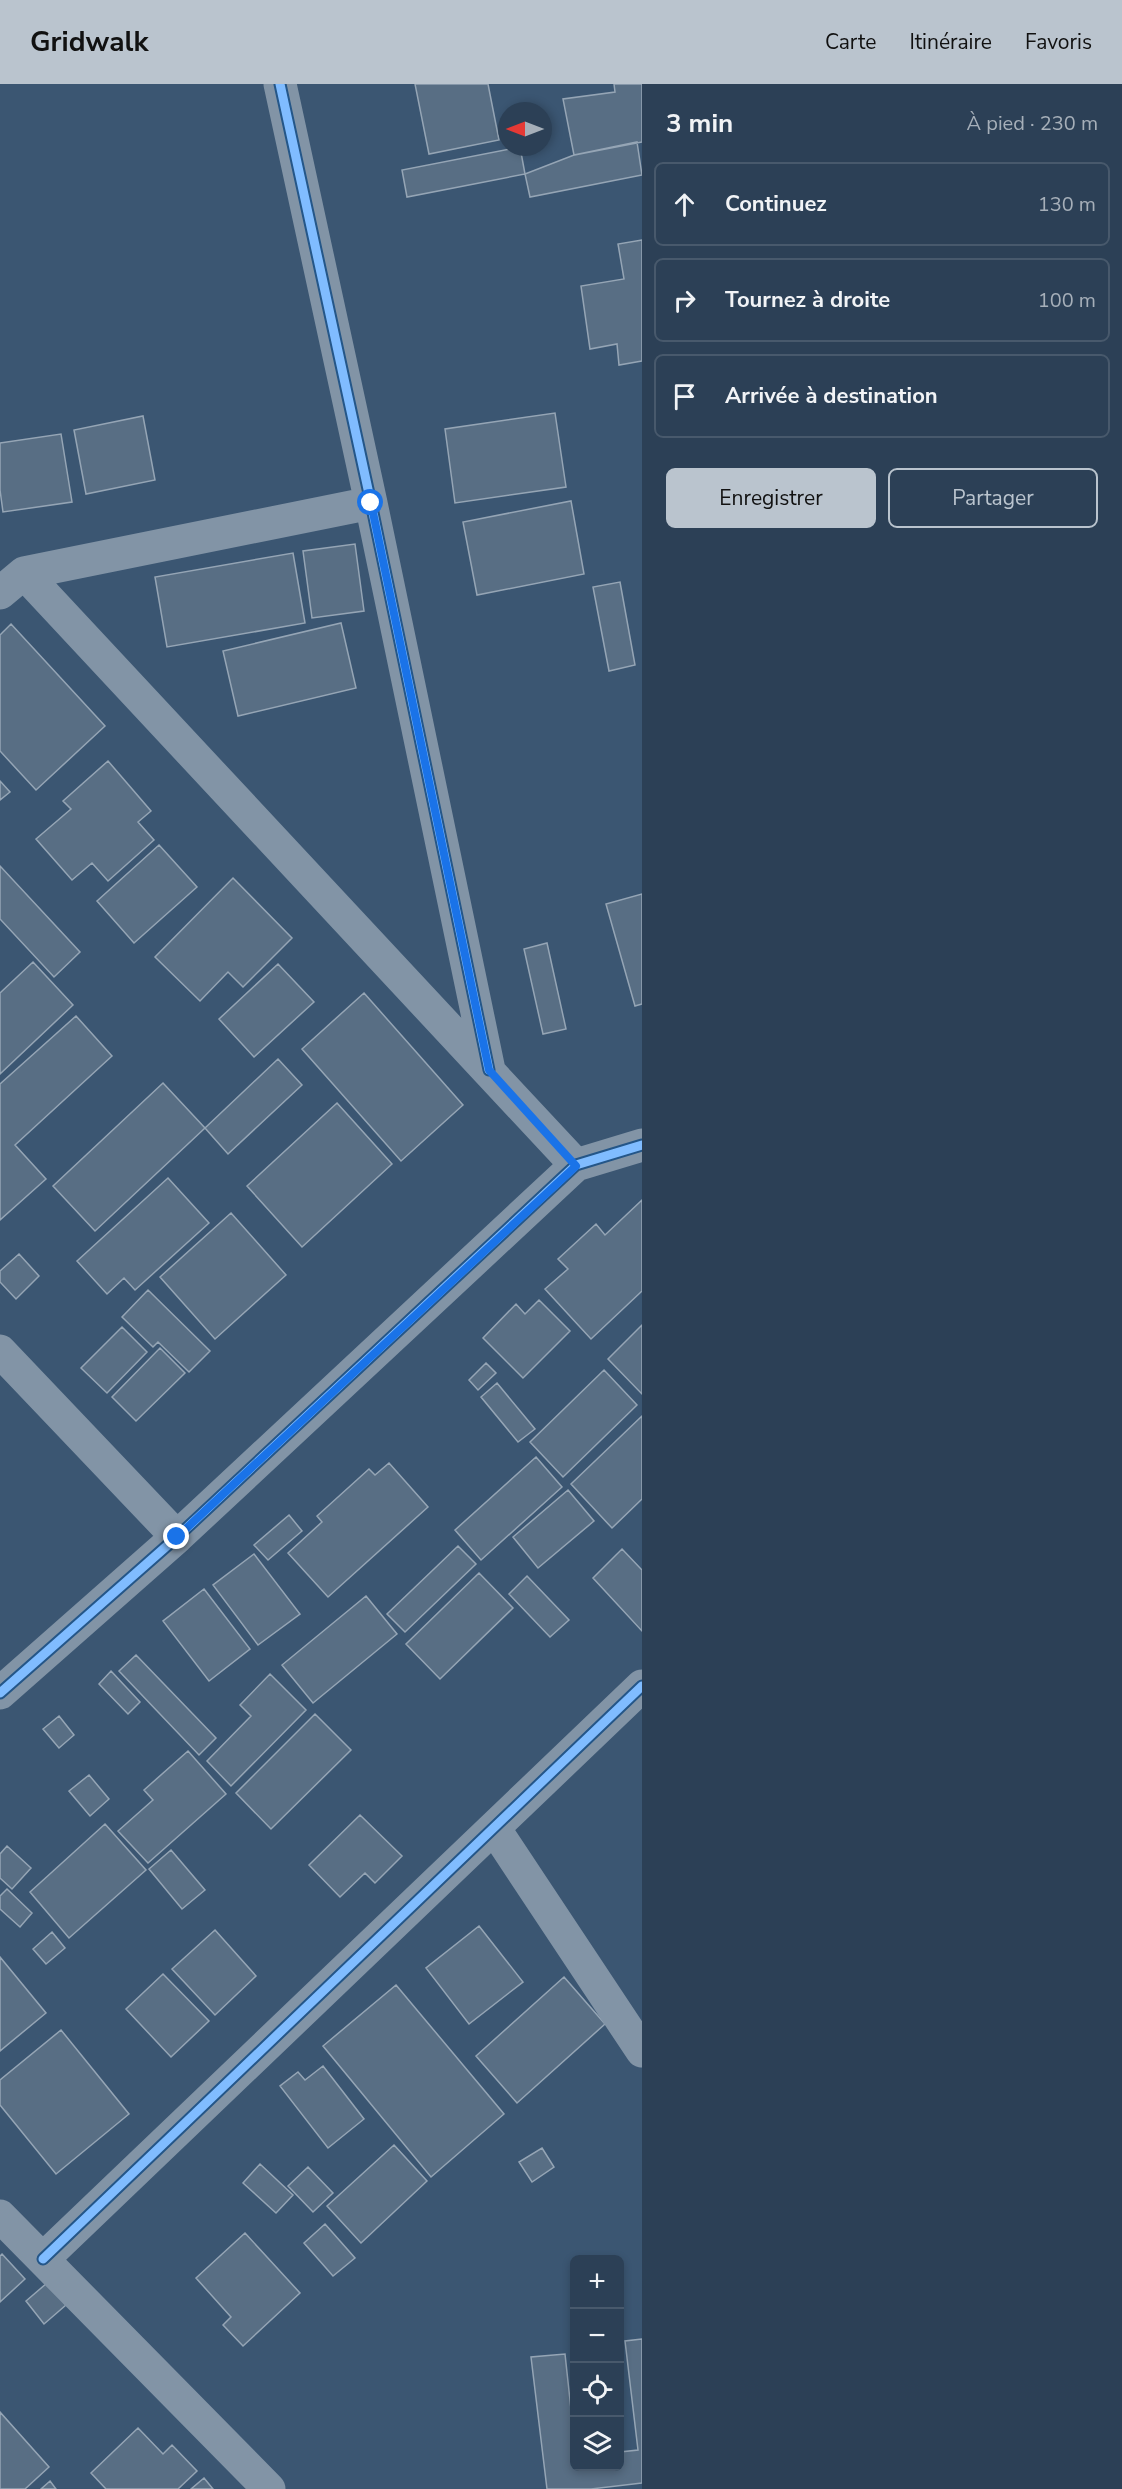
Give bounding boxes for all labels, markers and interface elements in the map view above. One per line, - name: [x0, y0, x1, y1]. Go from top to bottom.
- text: Gridwalk: [30, 23, 148, 61]
- text: Carte: [825, 28, 876, 56]
- text: Itinéraire: [909, 28, 992, 56]
- text: Favoris: [1025, 28, 1092, 56]
- north arrow: [498, 102, 552, 156]
- text: 3 min: [666, 106, 733, 141]
- text: À pied · 230 m: [967, 110, 1098, 137]
- icon: ahead: [668, 188, 701, 221]
- text: Continuez: [725, 189, 827, 219]
- text: 130 m: [1038, 191, 1096, 218]
- icon: right: [668, 284, 701, 317]
- text: Tournez à droite: [725, 285, 890, 315]
- text: 100 m: [1038, 287, 1096, 314]
- icon: arrive: [668, 380, 701, 413]
- text: Arrivée à destination: [725, 381, 938, 411]
- button: Enregistrer: [666, 468, 876, 528]
- button: Partager: [888, 468, 1098, 528]
- route start: [357, 489, 383, 515]
- route end: [163, 1523, 189, 1549]
- map controls: [570, 2255, 624, 2471]
- button: +: [570, 2255, 624, 2309]
- button: −: [570, 2309, 624, 2363]
- button: locate: [570, 2363, 624, 2417]
- button: layers: [570, 2417, 624, 2471]

